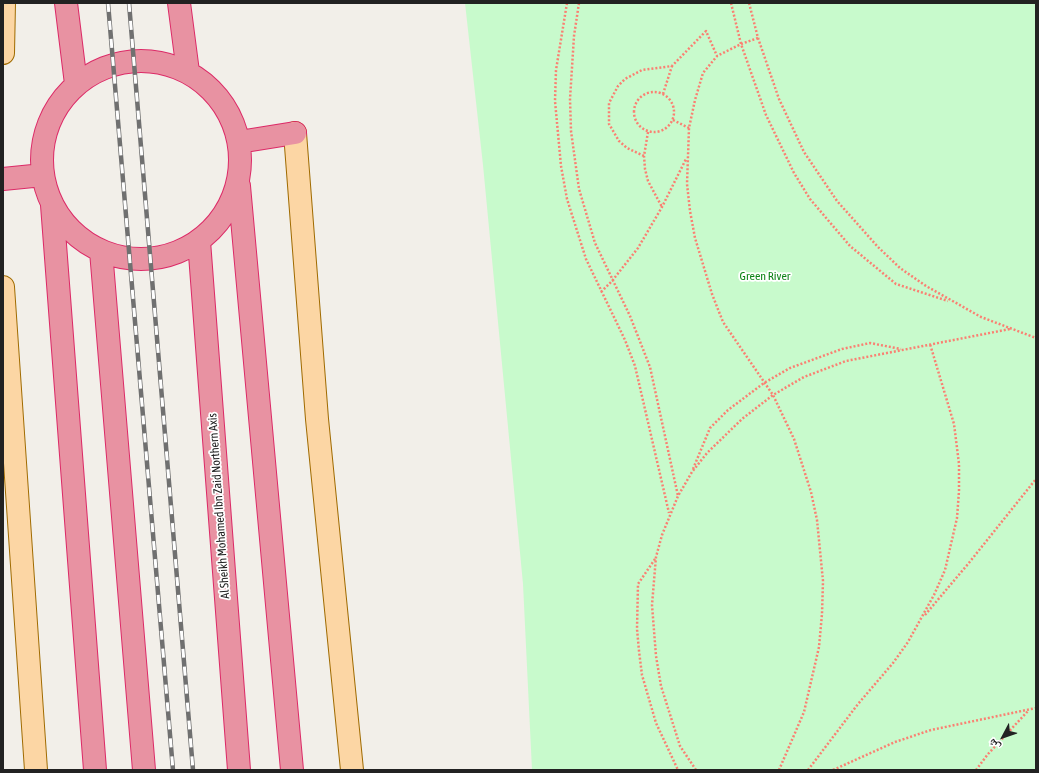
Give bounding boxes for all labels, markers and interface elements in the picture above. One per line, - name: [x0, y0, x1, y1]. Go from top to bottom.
- park label: Green River: [740, 269, 790, 283]
- street label: Al Sheikh Mohamed Ibn Zaid Northern Axis: [205, 413, 233, 599]
- north arrow: [983, 717, 1023, 757]
- text: ش: [986, 737, 1002, 753]

